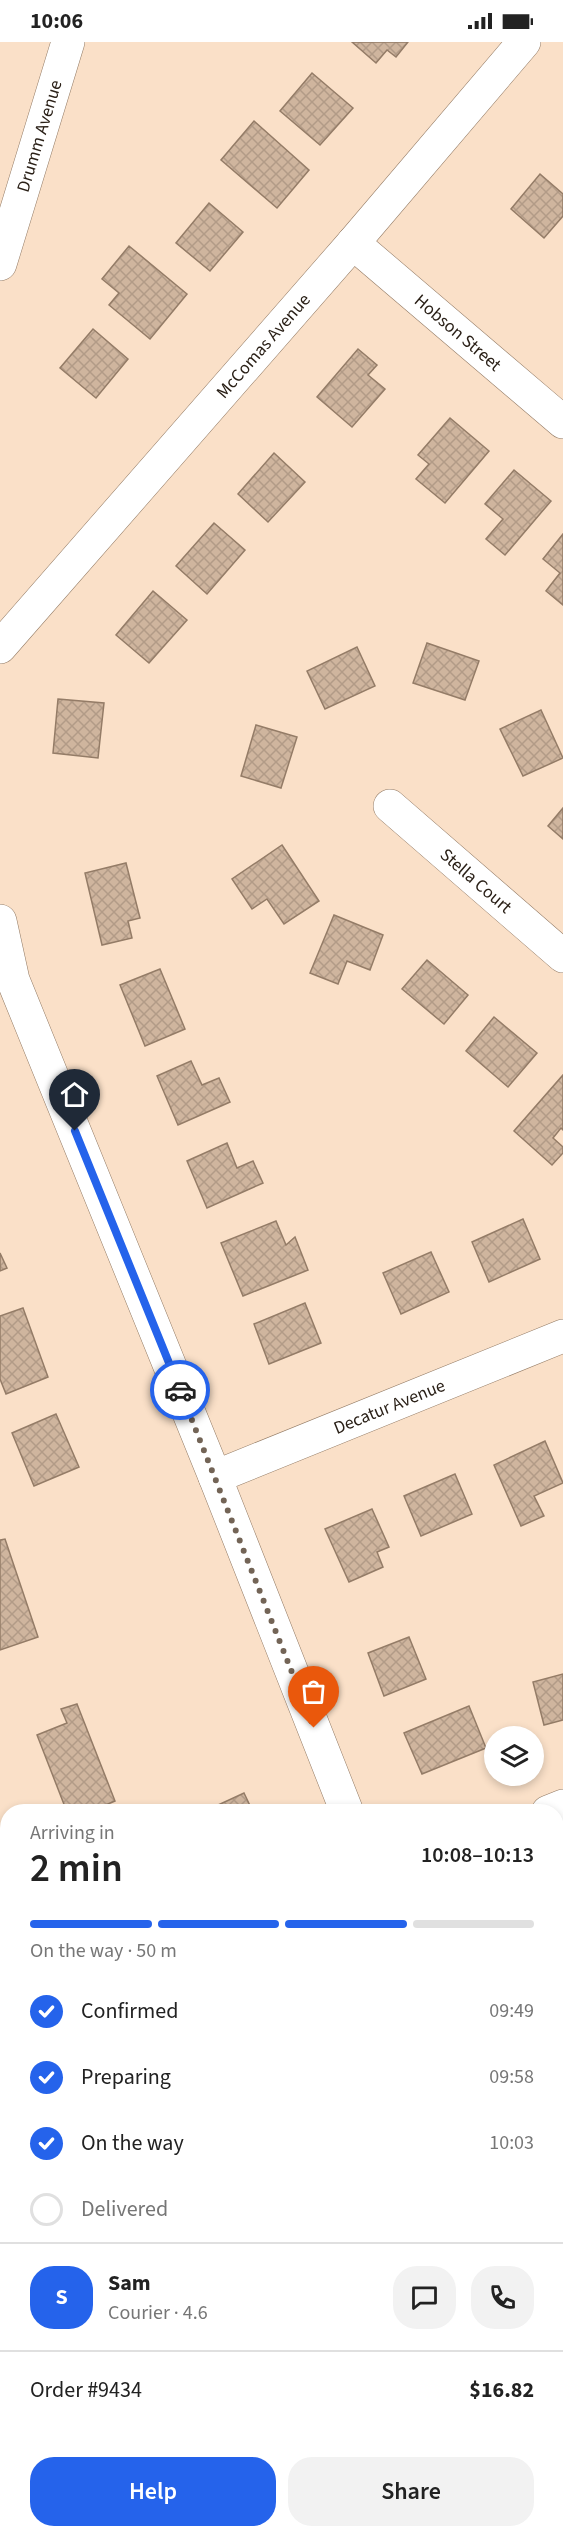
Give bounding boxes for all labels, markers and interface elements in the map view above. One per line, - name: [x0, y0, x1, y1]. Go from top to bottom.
- text: 10:06: [30, 5, 83, 37]
- street label: Drumm Avenue: [11, 77, 69, 195]
- street label: McComas Avenue: [211, 288, 316, 404]
- street label: Hobson Street: [409, 289, 507, 377]
- street label: Stella Court: [434, 843, 517, 919]
- pin: [49, 1069, 100, 1131]
- icon: home: [58, 1078, 91, 1111]
- courier: [150, 1360, 210, 1420]
- street label: Decatur Avenue: [330, 1373, 449, 1441]
- icon: car: [164, 1374, 197, 1407]
- pin: [288, 1666, 339, 1728]
- icon: bag: [297, 1675, 330, 1708]
- map controls: [484, 1726, 544, 1786]
- button: layers: [484, 1726, 544, 1786]
- text: Arriving in: [30, 1819, 115, 1847]
- text: 10:08–10:13: [421, 1839, 534, 1871]
- text: 2 min: [30, 1841, 123, 1897]
- text: On the way · 50 m: [30, 1937, 177, 1965]
- icon: check: [30, 1995, 63, 2028]
- text: Confirmed: [81, 1995, 178, 2027]
- text: 09:49: [489, 1997, 534, 2025]
- icon: check: [30, 2061, 63, 2094]
- text: Preparing: [81, 2061, 171, 2093]
- text: 09:58: [489, 2063, 534, 2091]
- icon: check: [30, 2127, 63, 2160]
- text: On the way: [81, 2127, 184, 2159]
- text: 10:03: [489, 2129, 534, 2157]
- text: Delivered: [81, 2193, 168, 2225]
- button: chat: [393, 2266, 456, 2329]
- button: phone: [471, 2266, 534, 2329]
- text: Sam: [108, 2267, 151, 2299]
- text: S: [55, 2281, 68, 2313]
- text: Courier · 4.6: [108, 2299, 208, 2327]
- text: Order #9434: [30, 2374, 142, 2406]
- text: $16.82: [469, 2374, 534, 2406]
- button: Help: [30, 2457, 276, 2526]
- button: Share: [288, 2457, 534, 2526]

